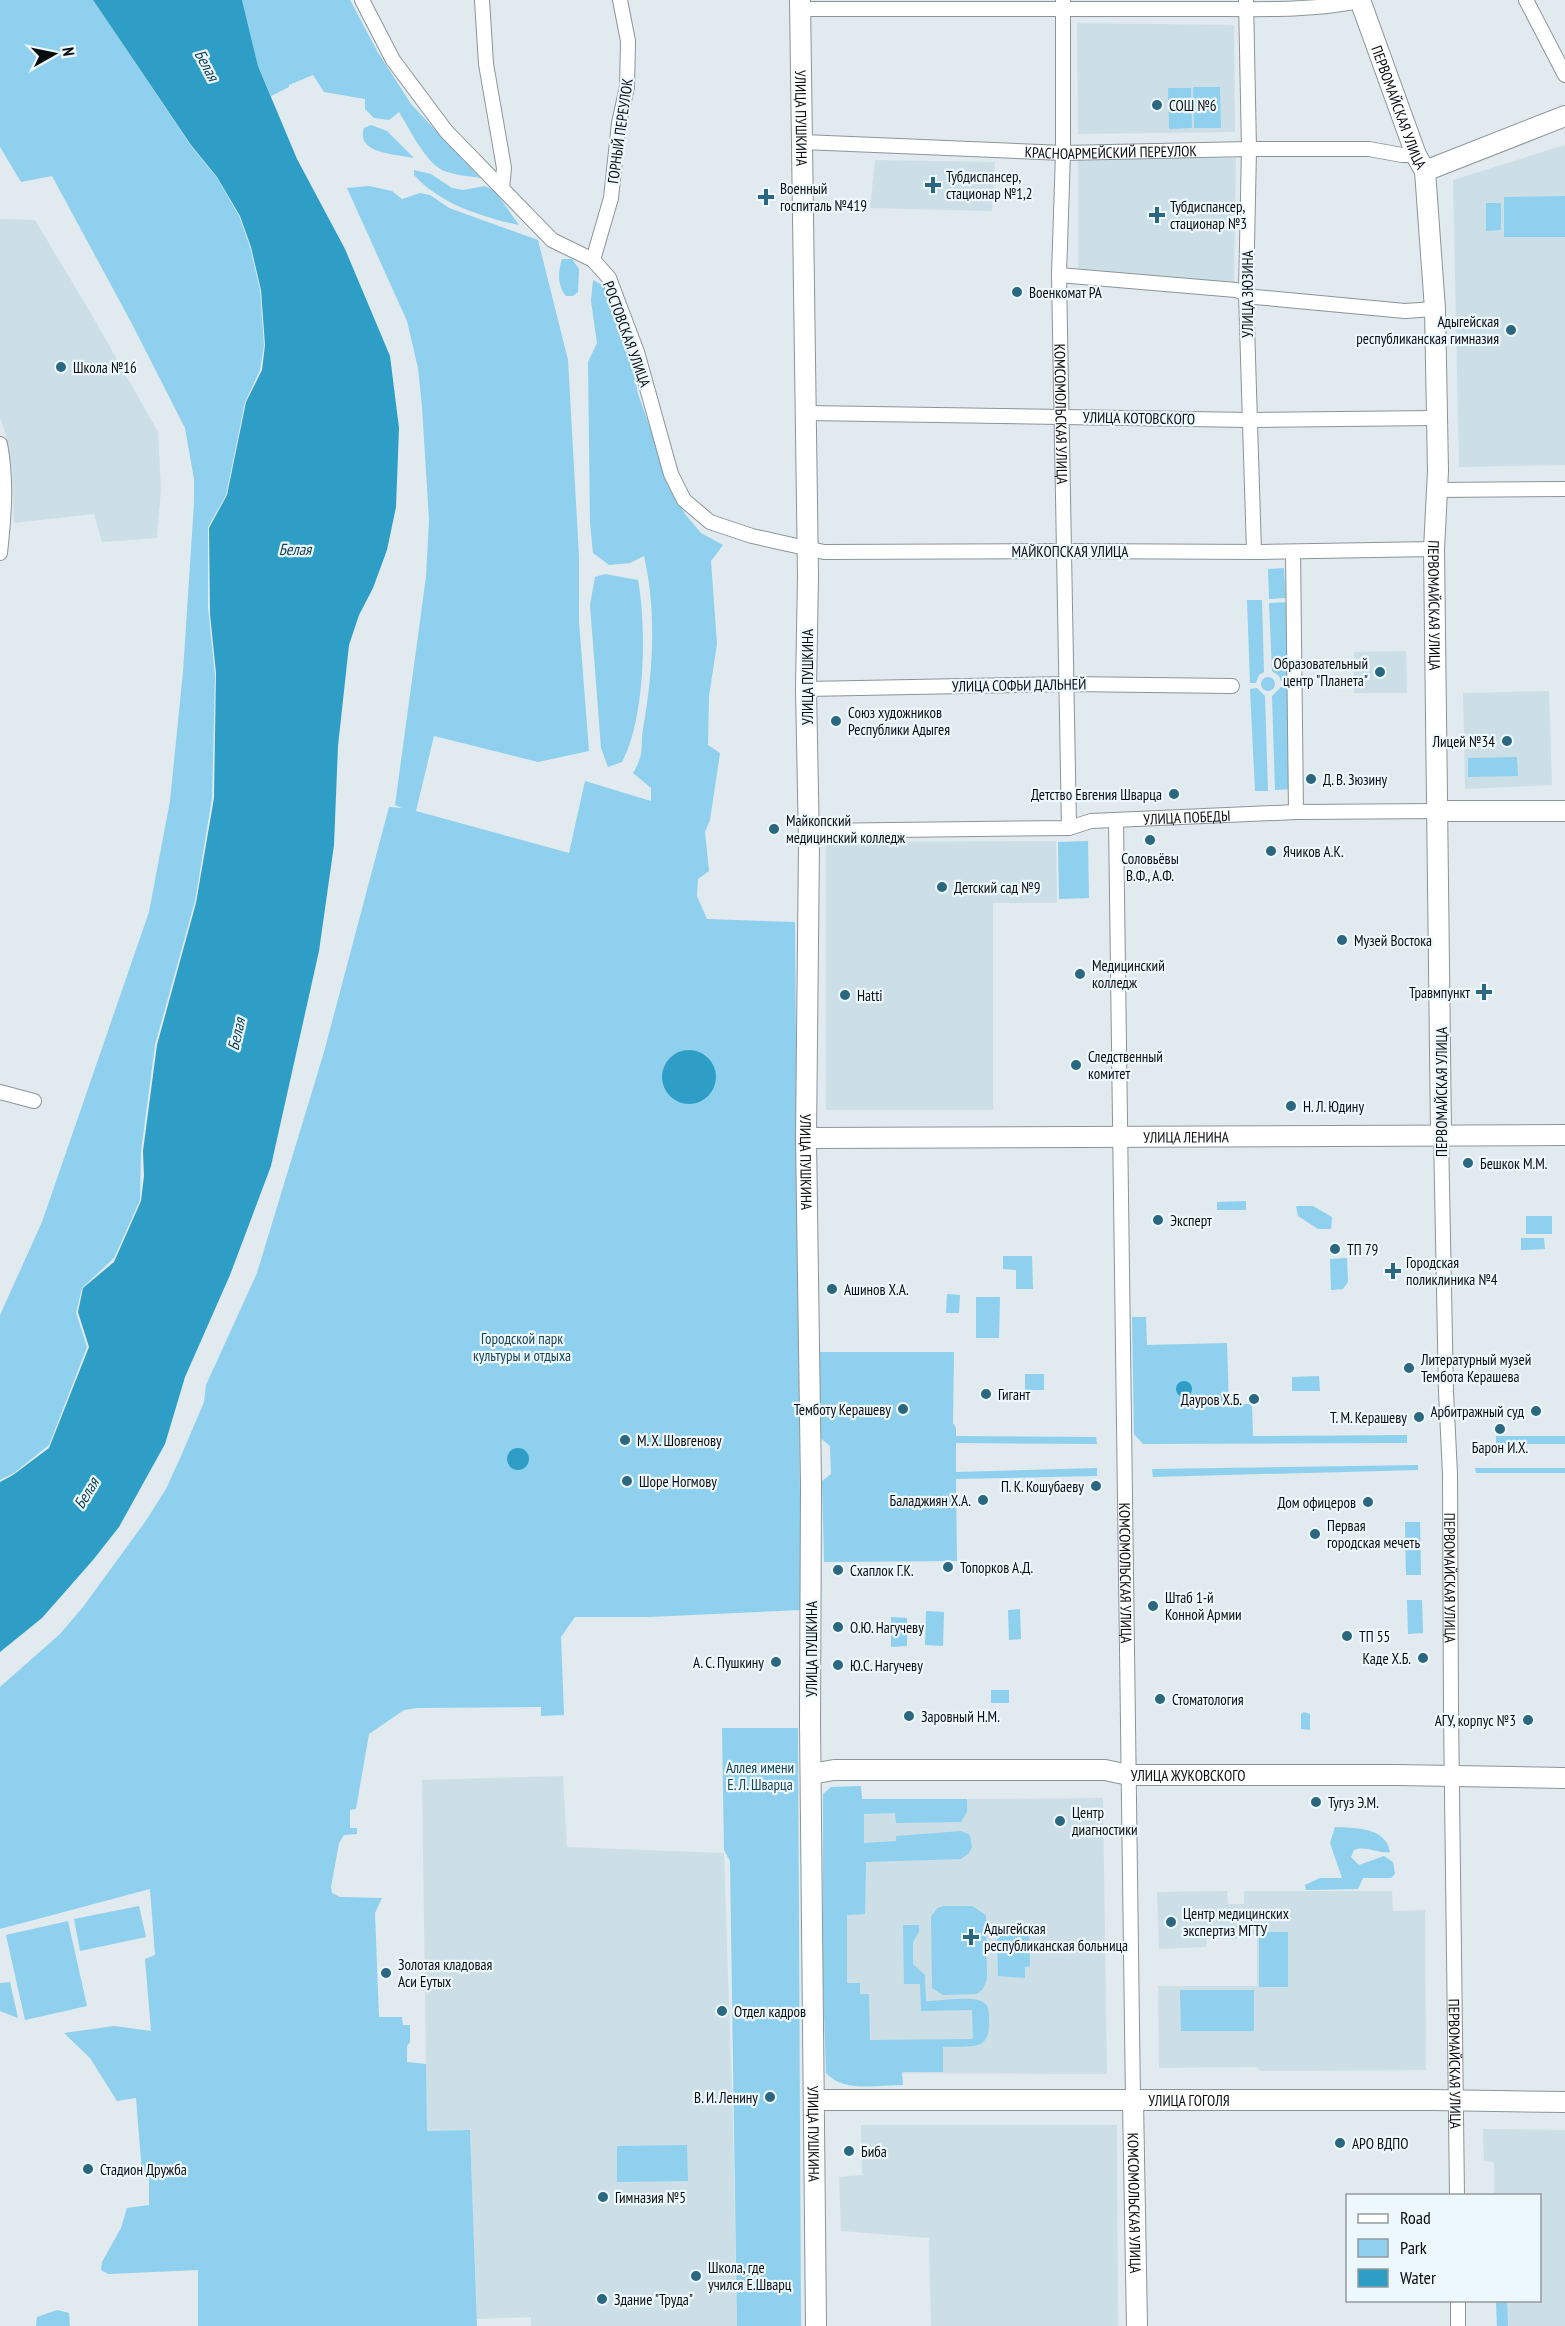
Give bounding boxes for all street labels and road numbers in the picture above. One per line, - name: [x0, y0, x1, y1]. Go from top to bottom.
- street label: ПЕРВОМАЙСКАЯ УЛИЦА: [1368, 43, 1432, 173]
- street label: УЛИЦА ПУШКИНА: [791, 70, 812, 167]
- street label: ГОРНЫЙ ПЕРЕУЛОК: [603, 77, 637, 185]
- street label: КРАСНОАРМЕЙСКИЙ ПЕРЕУЛОК: [1024, 141, 1198, 163]
- street label: УЛИЦА ЗЮЗИНА: [1238, 249, 1257, 338]
- street label: РОСТОВСКАЯ УЛИЦА: [599, 278, 655, 390]
- street label: КОМСОМОЛЬСКАЯ УЛИЦА: [1051, 343, 1072, 485]
- street label: УЛИЦА КОТОВСКОГО: [1083, 408, 1195, 428]
- street label: ПЕРВОМАЙСКАЯ УЛИЦА: [1424, 540, 1445, 671]
- street label: МАЙКОПСКАЯ УЛИЦА: [1012, 542, 1129, 561]
- street label: УЛИЦА ПУШКИНА: [798, 628, 817, 725]
- street label: УЛИЦА СОФЬИ ДАЛЬНЕЙ: [952, 674, 1086, 696]
- street label: УЛИЦА ПОБЕДЫ: [1143, 805, 1231, 828]
- street label: ПЕРВОМАЙСКАЯ УЛИЦА: [1432, 1026, 1451, 1157]
- street label: УЛИЦА ПУШКИНА: [796, 1114, 817, 1211]
- street label: УЛИЦА ЛЕНИНА: [1143, 1127, 1230, 1146]
- street label: КОМСОМОЛЬСКАЯ УЛИЦА: [1116, 1503, 1136, 1644]
- street label: ПЕРВОМАЙСКАЯ УЛИЦА: [1441, 1513, 1460, 1644]
- street label: УЛИЦА ПУШКИНА: [802, 1600, 821, 1697]
- street label: УЛИЦА ЖУКОВСКОГО: [1131, 1766, 1246, 1785]
- street label: ПЕРВОМАЙСКАЯ УЛИЦА: [1445, 1999, 1466, 2130]
- street label: УЛИЦА ПУШКИНА: [804, 2086, 824, 2183]
- street label: УЛИЦА ГОГОЛЯ: [1148, 2091, 1230, 2110]
- street label: КОМСОМОЛЬСКАЯ УЛИЦА: [1124, 2133, 1146, 2274]

